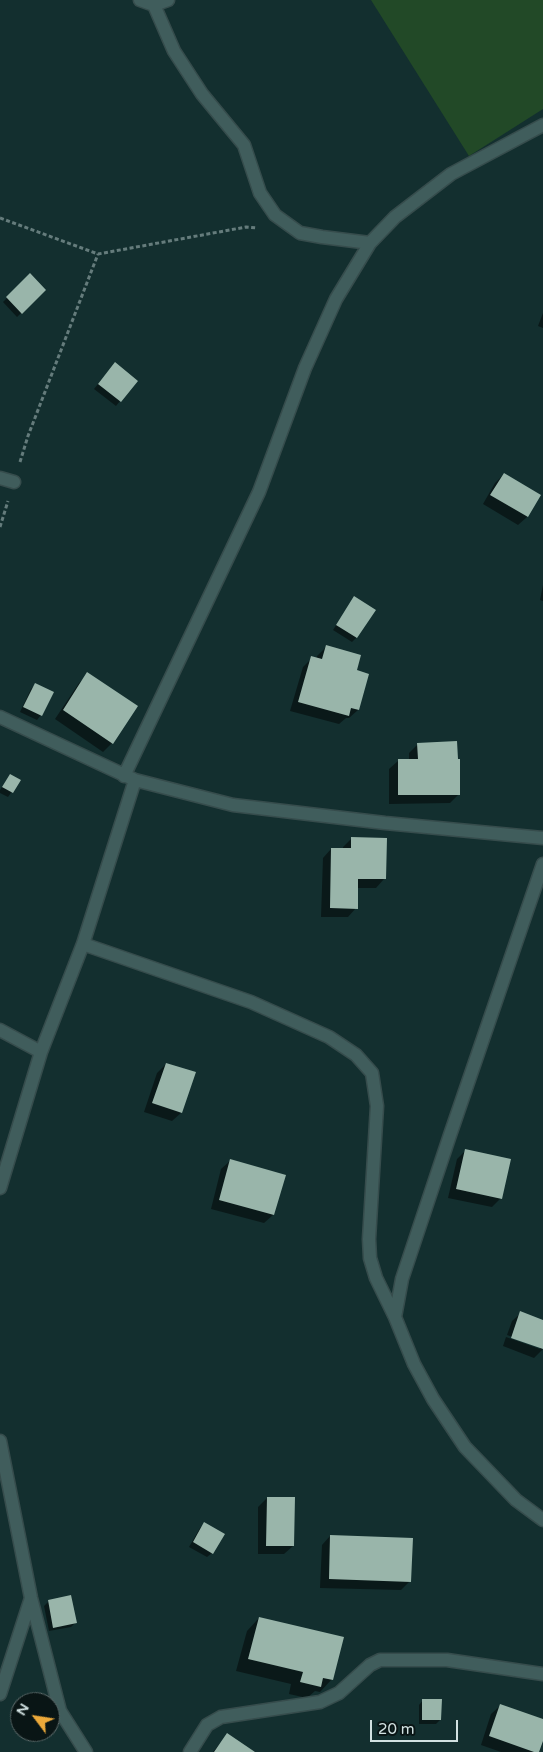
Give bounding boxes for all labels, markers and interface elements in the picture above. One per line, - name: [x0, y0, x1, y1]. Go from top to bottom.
- north arrow: [10, 1692, 60, 1742]
- text: N: [12, 1700, 33, 1719]
- scale bar: [373, 1710, 460, 1742]
- text: 20 m: [378, 1720, 415, 1738]

